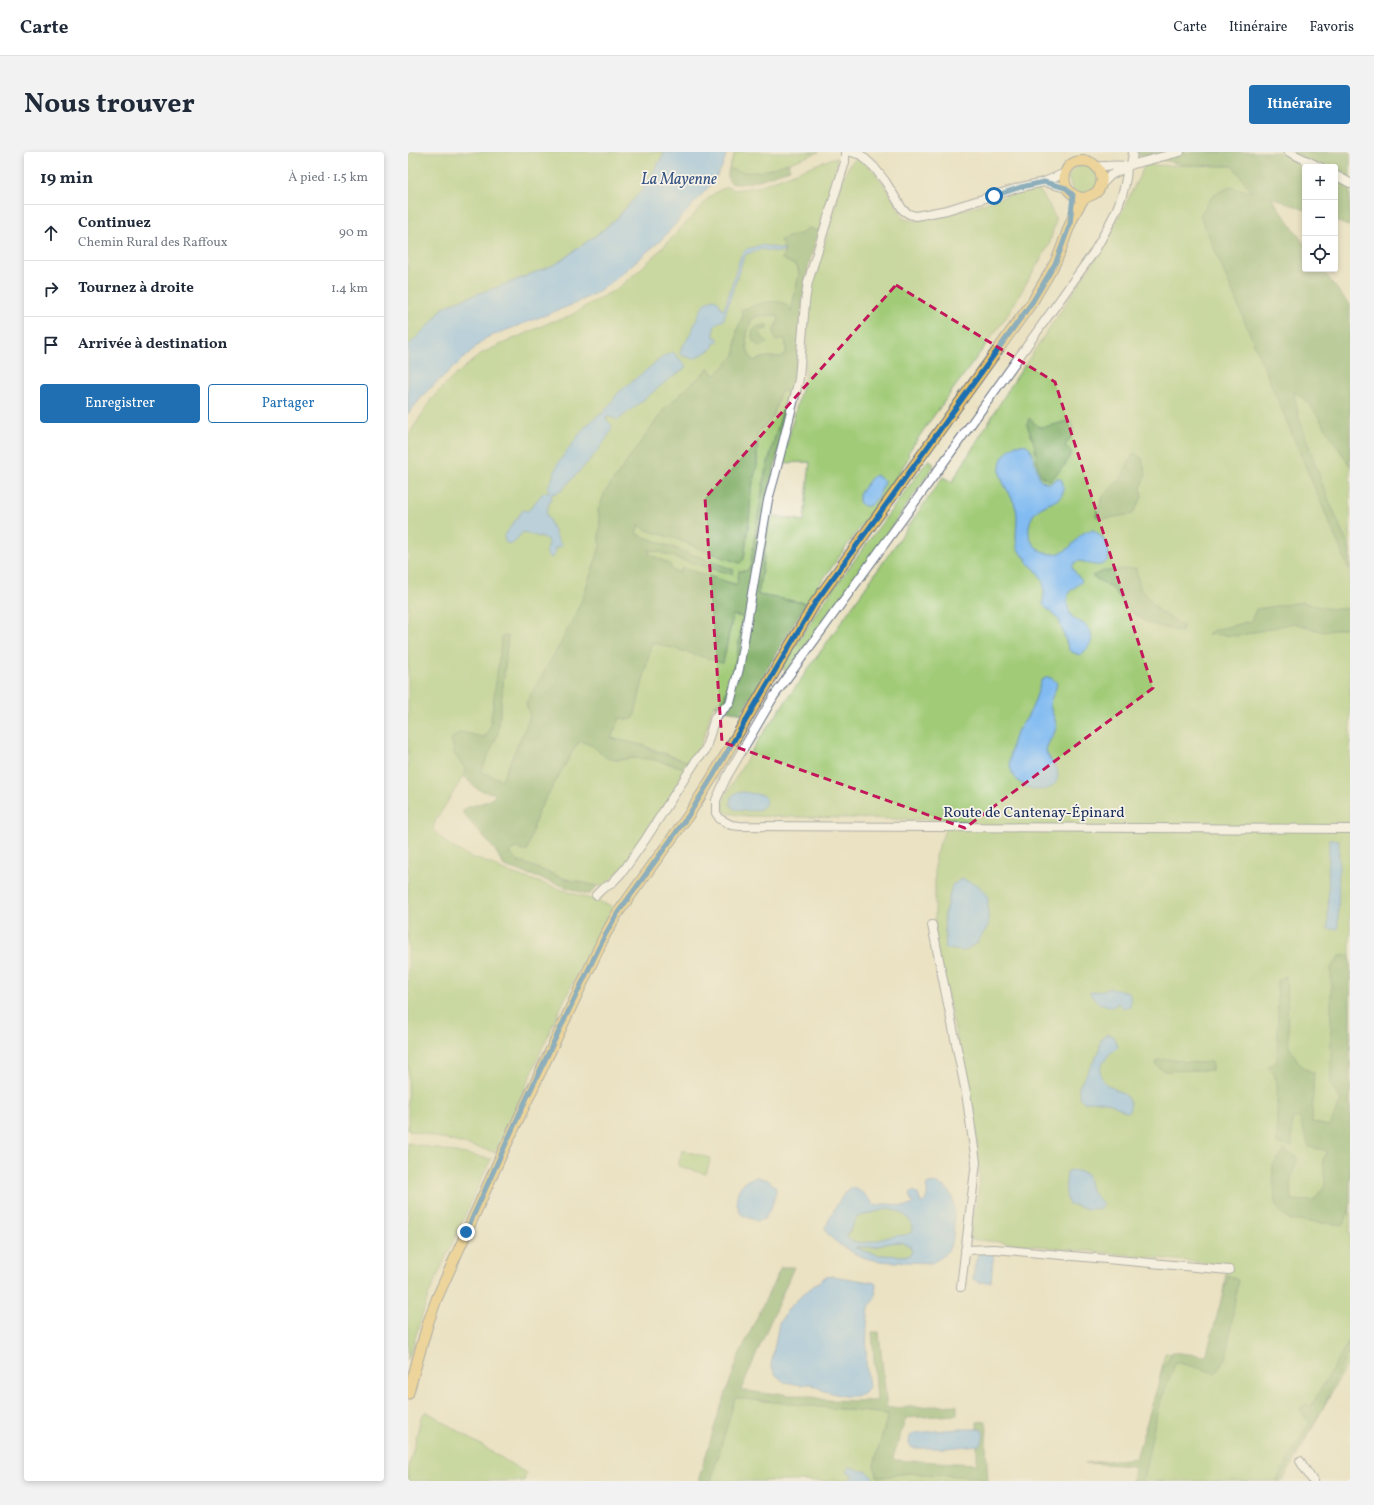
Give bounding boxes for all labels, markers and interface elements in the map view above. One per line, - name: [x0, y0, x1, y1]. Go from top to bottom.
- text: Carte: [20, 15, 68, 41]
- text: Carte: [1173, 18, 1207, 37]
- text: Itinéraire: [1229, 18, 1288, 37]
- text: Favoris: [1310, 18, 1354, 37]
- text: Nous trouver: [24, 85, 195, 124]
- button: Itinéraire: [1249, 85, 1350, 124]
- map controls: [1302, 164, 1338, 272]
- button: +: [1302, 164, 1338, 200]
- text: 19 min: [40, 167, 93, 190]
- text: À pied · 1.5 km: [288, 169, 368, 187]
- water label: La Mayenne: [641, 169, 717, 191]
- route start: [985, 187, 1003, 205]
- button: −: [1302, 200, 1338, 236]
- text: Continuez: [78, 213, 151, 234]
- icon: ahead: [40, 222, 62, 244]
- text: 90 m: [339, 224, 368, 242]
- text: Chemin Rural des Raffoux: [78, 234, 228, 252]
- button: locate: [1302, 236, 1338, 272]
- icon: right: [40, 278, 62, 300]
- text: Tournez à droite: [78, 278, 194, 299]
- text: 1.4 km: [331, 280, 368, 298]
- icon: arrive: [40, 334, 62, 356]
- text: Arrivée à destination: [78, 334, 227, 355]
- button: Enregistrer: [40, 384, 200, 423]
- button: Partager: [208, 384, 368, 423]
- street label: Route de Cantenay-Épinard: [943, 803, 1125, 824]
- route end: [457, 1223, 475, 1241]

